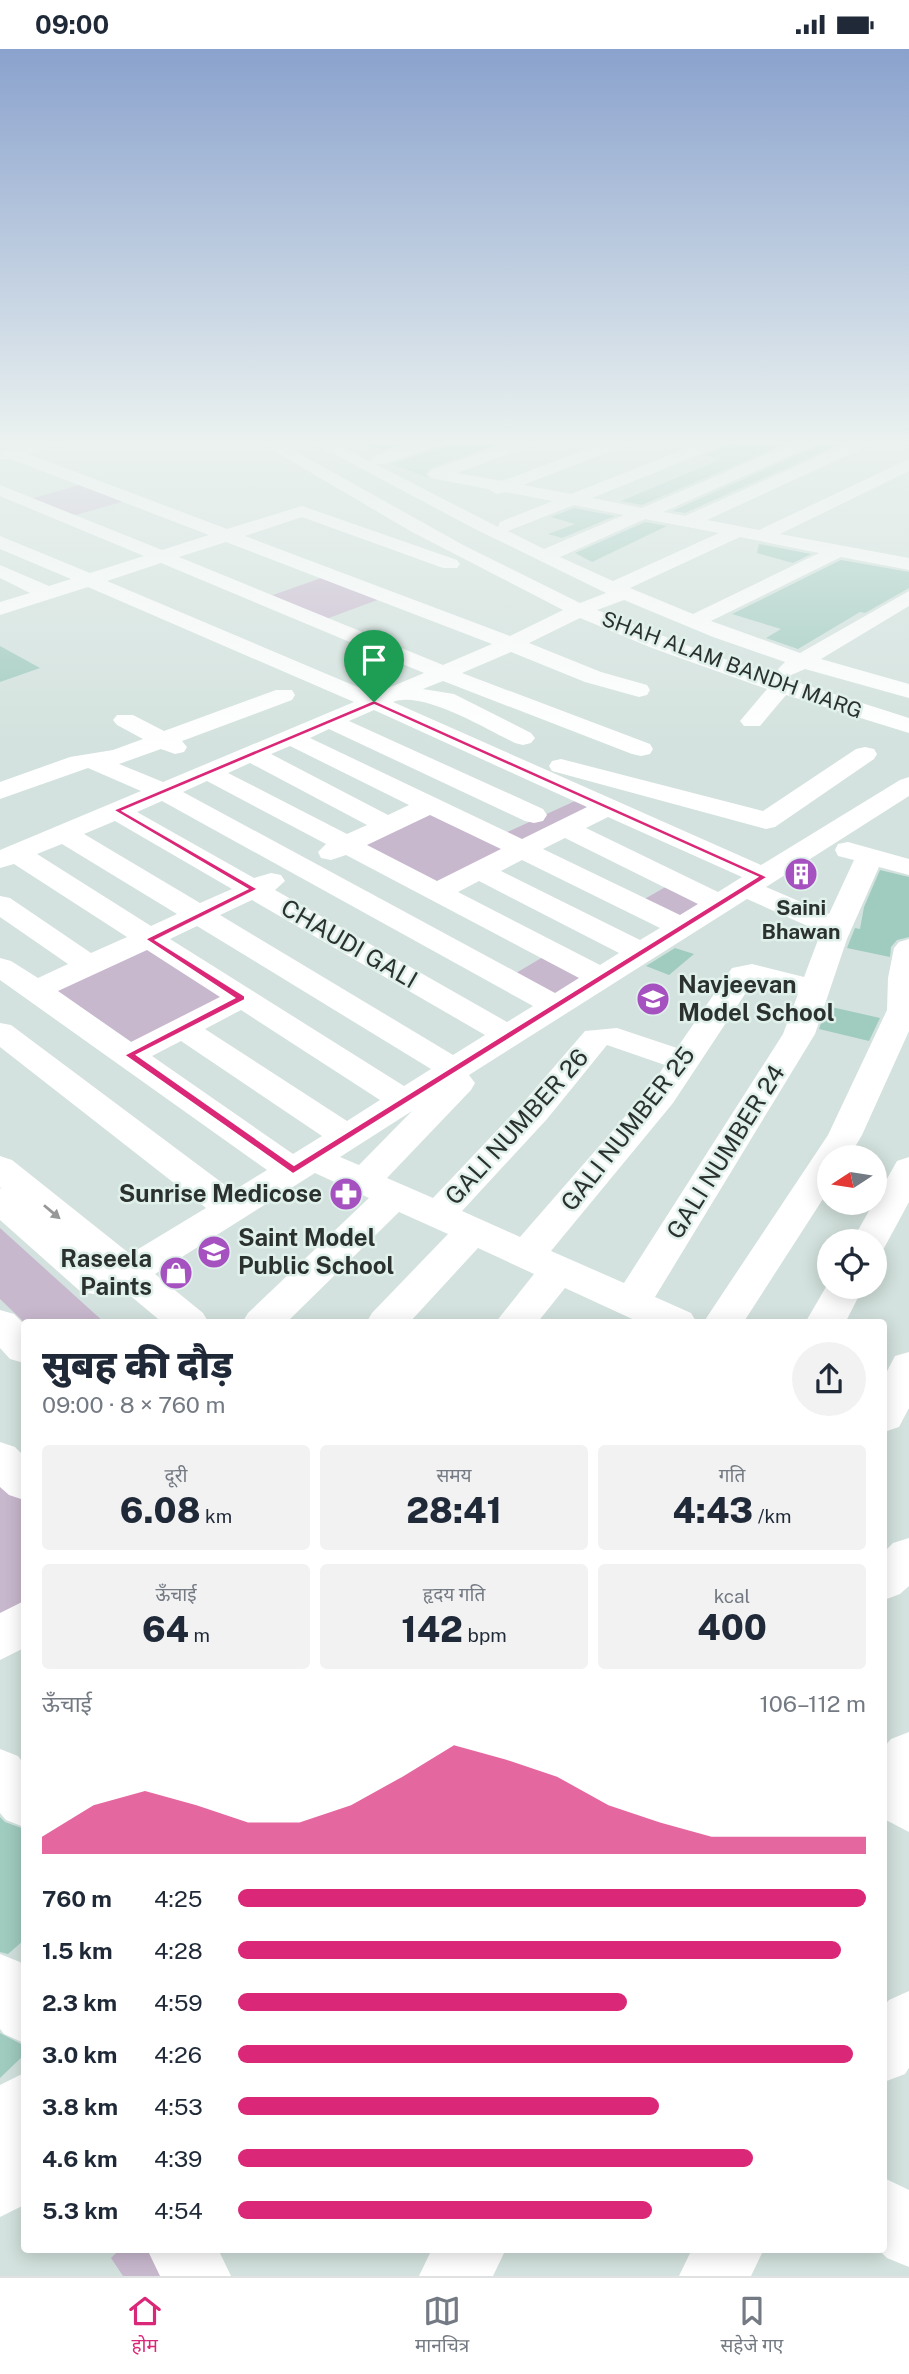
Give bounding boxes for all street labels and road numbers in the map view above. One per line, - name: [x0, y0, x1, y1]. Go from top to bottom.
- street label: SHAH ALAM BANDH MARG: [598, 606, 866, 723]
- street label: CHAUDI GALI: [276, 893, 423, 993]
- street label: GALI NUMBER 25: [555, 1041, 700, 1216]
- street label: GALI NUMBER 26: [439, 1043, 594, 1210]
- street label: GALI NUMBER 24: [660, 1059, 790, 1244]

